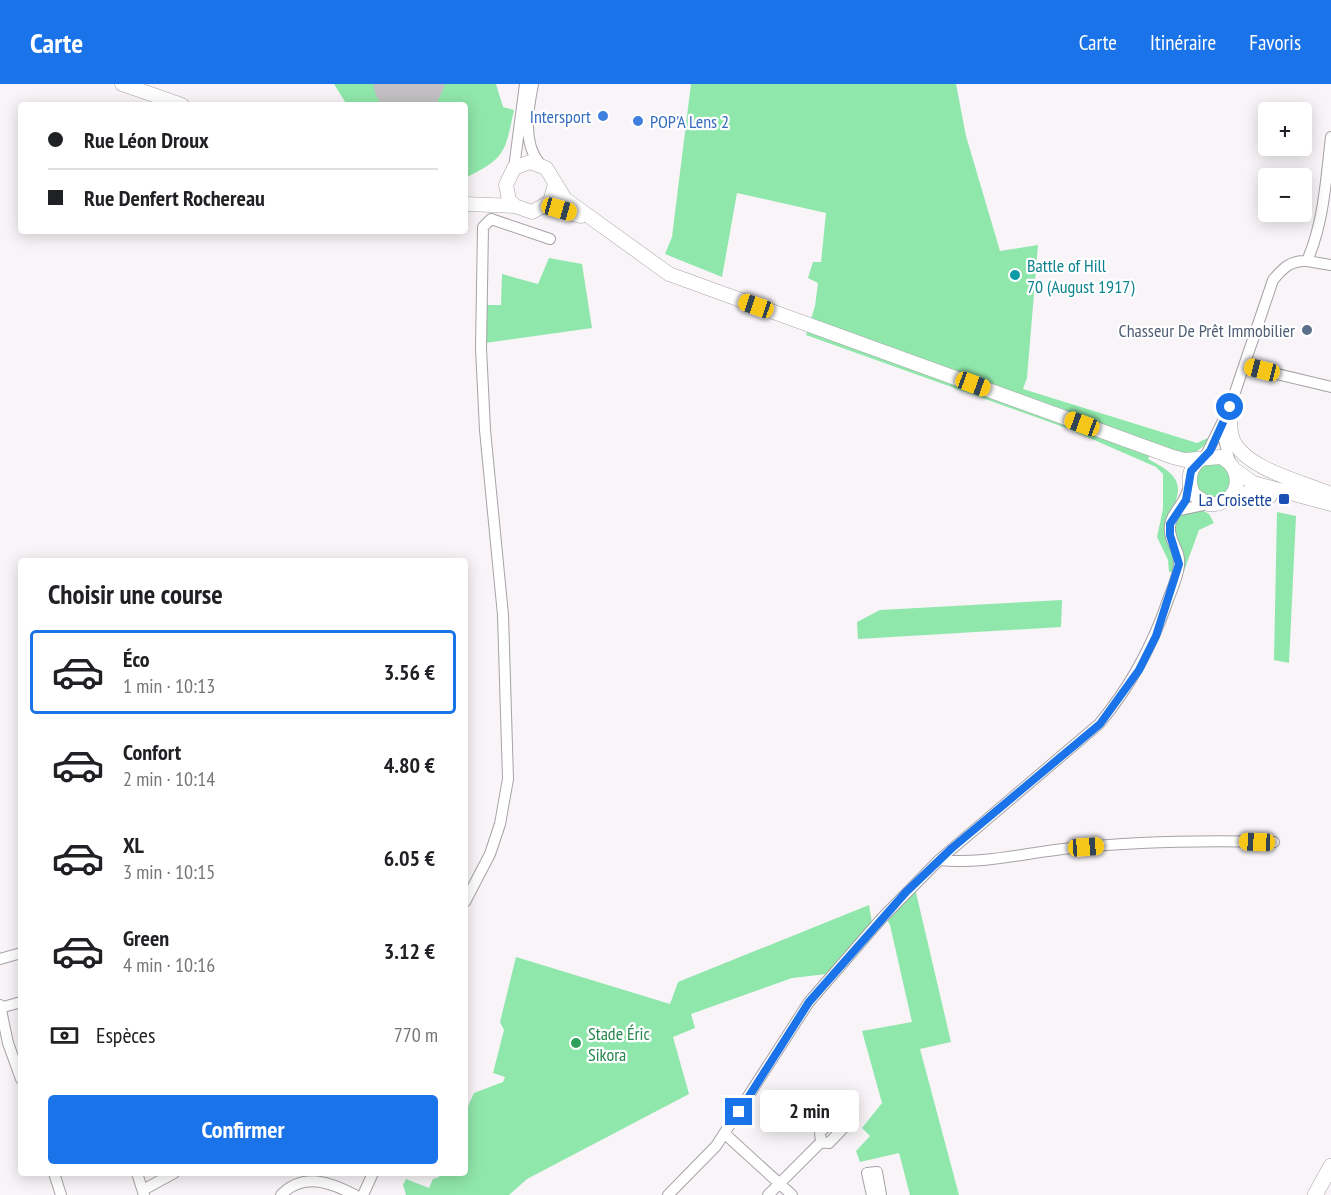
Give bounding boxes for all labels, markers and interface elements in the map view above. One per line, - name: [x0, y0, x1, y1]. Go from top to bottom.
- text: Carte: [30, 24, 83, 61]
- text: Carte: [1079, 29, 1117, 56]
- text: Itinéraire: [1150, 29, 1216, 56]
- text: Favoris: [1249, 29, 1301, 56]
- map controls: [1258, 102, 1312, 222]
- button: +: [1258, 102, 1312, 156]
- place label: Intersport: [530, 105, 591, 128]
- marker: Intersport: [596, 109, 610, 123]
- place label: POP'A Lens 2: [650, 110, 729, 133]
- marker: POP'A Lens 2: [631, 114, 645, 128]
- text: Rue Léon Droux: [84, 126, 209, 154]
- button: −: [1258, 168, 1312, 222]
- text: Rue Denfert Rochereau: [84, 184, 265, 212]
- car: [539, 195, 579, 223]
- place label: Battle of Hill 70 (August 1917): [1027, 254, 1135, 298]
- marker: Battle of Hill 70 (August 1917): [1008, 268, 1022, 282]
- car: [736, 292, 776, 320]
- place label: Chasseur De Prêt Immobilier: [1118, 319, 1295, 342]
- marker: Chasseur De Prêt Immobilier: [1300, 323, 1314, 337]
- car: [1242, 357, 1282, 383]
- car: [953, 369, 993, 399]
- route start: [1216, 393, 1243, 420]
- car: [1062, 409, 1102, 439]
- place label: La Croisette: [1198, 488, 1272, 511]
- marker: La Croisette: [1277, 492, 1291, 506]
- text: Choisir une course: [48, 577, 223, 611]
- icon: car: [51, 645, 105, 699]
- text: Éco: [123, 645, 150, 673]
- text: 3.56 €: [384, 658, 435, 686]
- text: 1 min · 10:13: [123, 673, 215, 699]
- icon: car: [51, 738, 105, 792]
- text: Confort: [123, 738, 181, 766]
- text: 4.80 €: [384, 751, 435, 779]
- text: 2 min · 10:14: [123, 766, 215, 792]
- icon: car: [51, 831, 105, 885]
- text: XL: [123, 831, 144, 859]
- car: [1239, 832, 1275, 852]
- car: [1067, 837, 1105, 857]
- text: 6.05 €: [384, 844, 435, 872]
- text: 3 min · 10:15: [123, 859, 215, 885]
- icon: car: [51, 924, 105, 978]
- text: Green: [123, 924, 169, 952]
- text: 3.12 €: [384, 937, 435, 965]
- text: 4 min · 10:16: [123, 952, 215, 978]
- icon: cash: [48, 1019, 81, 1052]
- text: Espèces: [96, 1021, 155, 1049]
- text: 770 m: [394, 1022, 438, 1048]
- place label: Stade Éric Sikora: [588, 1022, 650, 1066]
- marker: Stade Éric Sikora: [569, 1036, 583, 1050]
- callout: 2 min: [760, 1091, 859, 1133]
- button: Confirmer: [48, 1095, 438, 1164]
- route end: [725, 1098, 752, 1125]
- text: 2 min: [789, 1098, 830, 1124]

